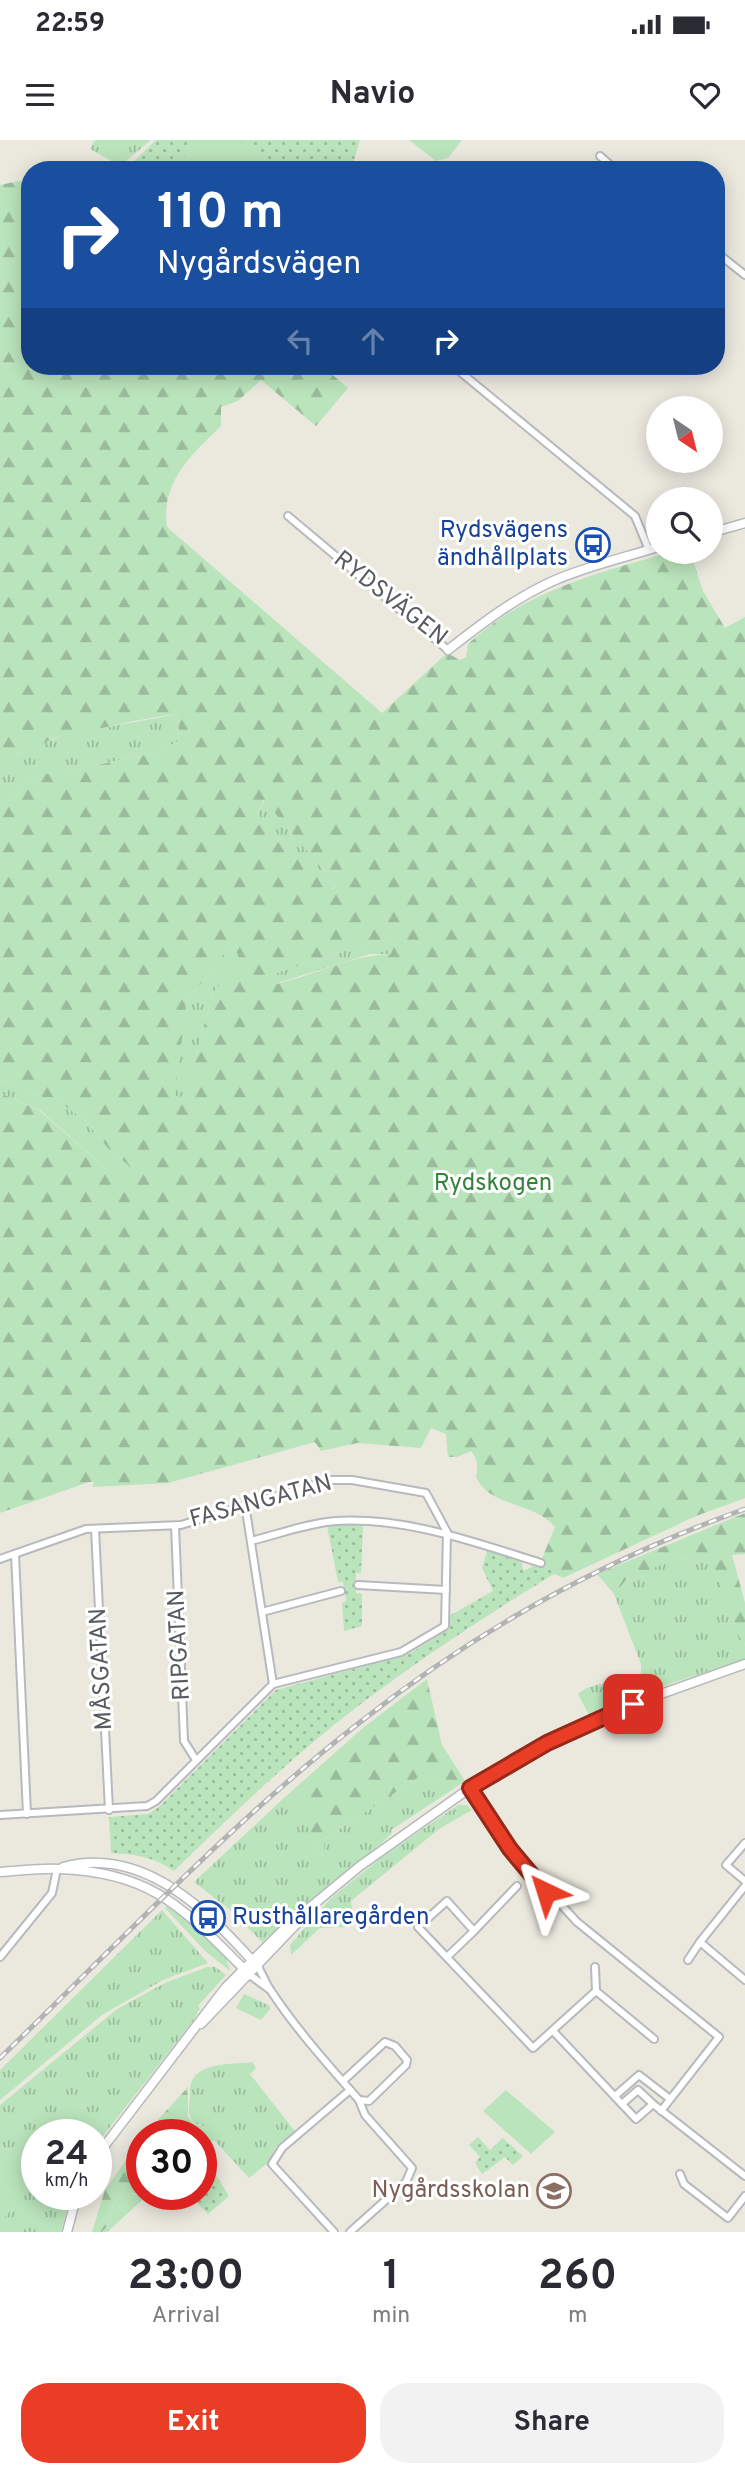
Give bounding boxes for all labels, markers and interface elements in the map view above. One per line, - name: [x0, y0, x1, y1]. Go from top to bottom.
- text: 22:59: [35, 8, 105, 41]
- text: Navio: [330, 75, 415, 115]
- icon: menu: [21, 76, 59, 114]
- icon: heart: [686, 76, 724, 114]
- text: 110 m: [157, 184, 284, 246]
- icon: right: [42, 189, 133, 280]
- text: Nygårdsvägen: [157, 245, 361, 285]
- icon: left: [281, 322, 319, 360]
- icon: ahead: [354, 322, 392, 360]
- icon: right: [427, 322, 465, 360]
- north arrow: [646, 396, 723, 472]
- map controls: [646, 396, 723, 564]
- button: search: [646, 487, 723, 564]
- place label: Rydsvägens ändhållplats: [437, 516, 568, 574]
- bus stop icon: Rydsvägens ändhållplats: [574, 526, 612, 564]
- street label: RYDSVÄGEN: [327, 544, 454, 653]
- park label: Rydskogen: [434, 1169, 552, 1199]
- street label: FASANGATAN: [187, 1469, 335, 1535]
- street label: RIPGATAN: [162, 1589, 198, 1701]
- street label: MÅSGATAN: [83, 1607, 120, 1731]
- pin: [603, 1674, 663, 1734]
- icon: arrive: [614, 1685, 652, 1723]
- position arrow: [509, 1855, 583, 1929]
- bus stop icon: Rusthållaregården: [189, 1899, 227, 1937]
- place label: Rusthållaregården: [232, 1903, 429, 1933]
- speed limit sign: 30: [126, 2119, 217, 2210]
- text: 24: [45, 2133, 88, 2177]
- text: km/h: [45, 2170, 88, 2193]
- school or university icon: Nygårdsskolan: [535, 2172, 573, 2210]
- place label: Nygårdsskolan: [371, 2176, 530, 2206]
- text: 23:00: [128, 2251, 244, 2304]
- text: 1: [383, 2251, 400, 2304]
- text: 260: [538, 2251, 617, 2304]
- text: Arrival: [152, 2302, 220, 2331]
- text: min: [372, 2302, 410, 2331]
- text: m: [568, 2302, 587, 2331]
- button: Exit: [21, 2383, 366, 2463]
- button: Share: [380, 2383, 724, 2463]

